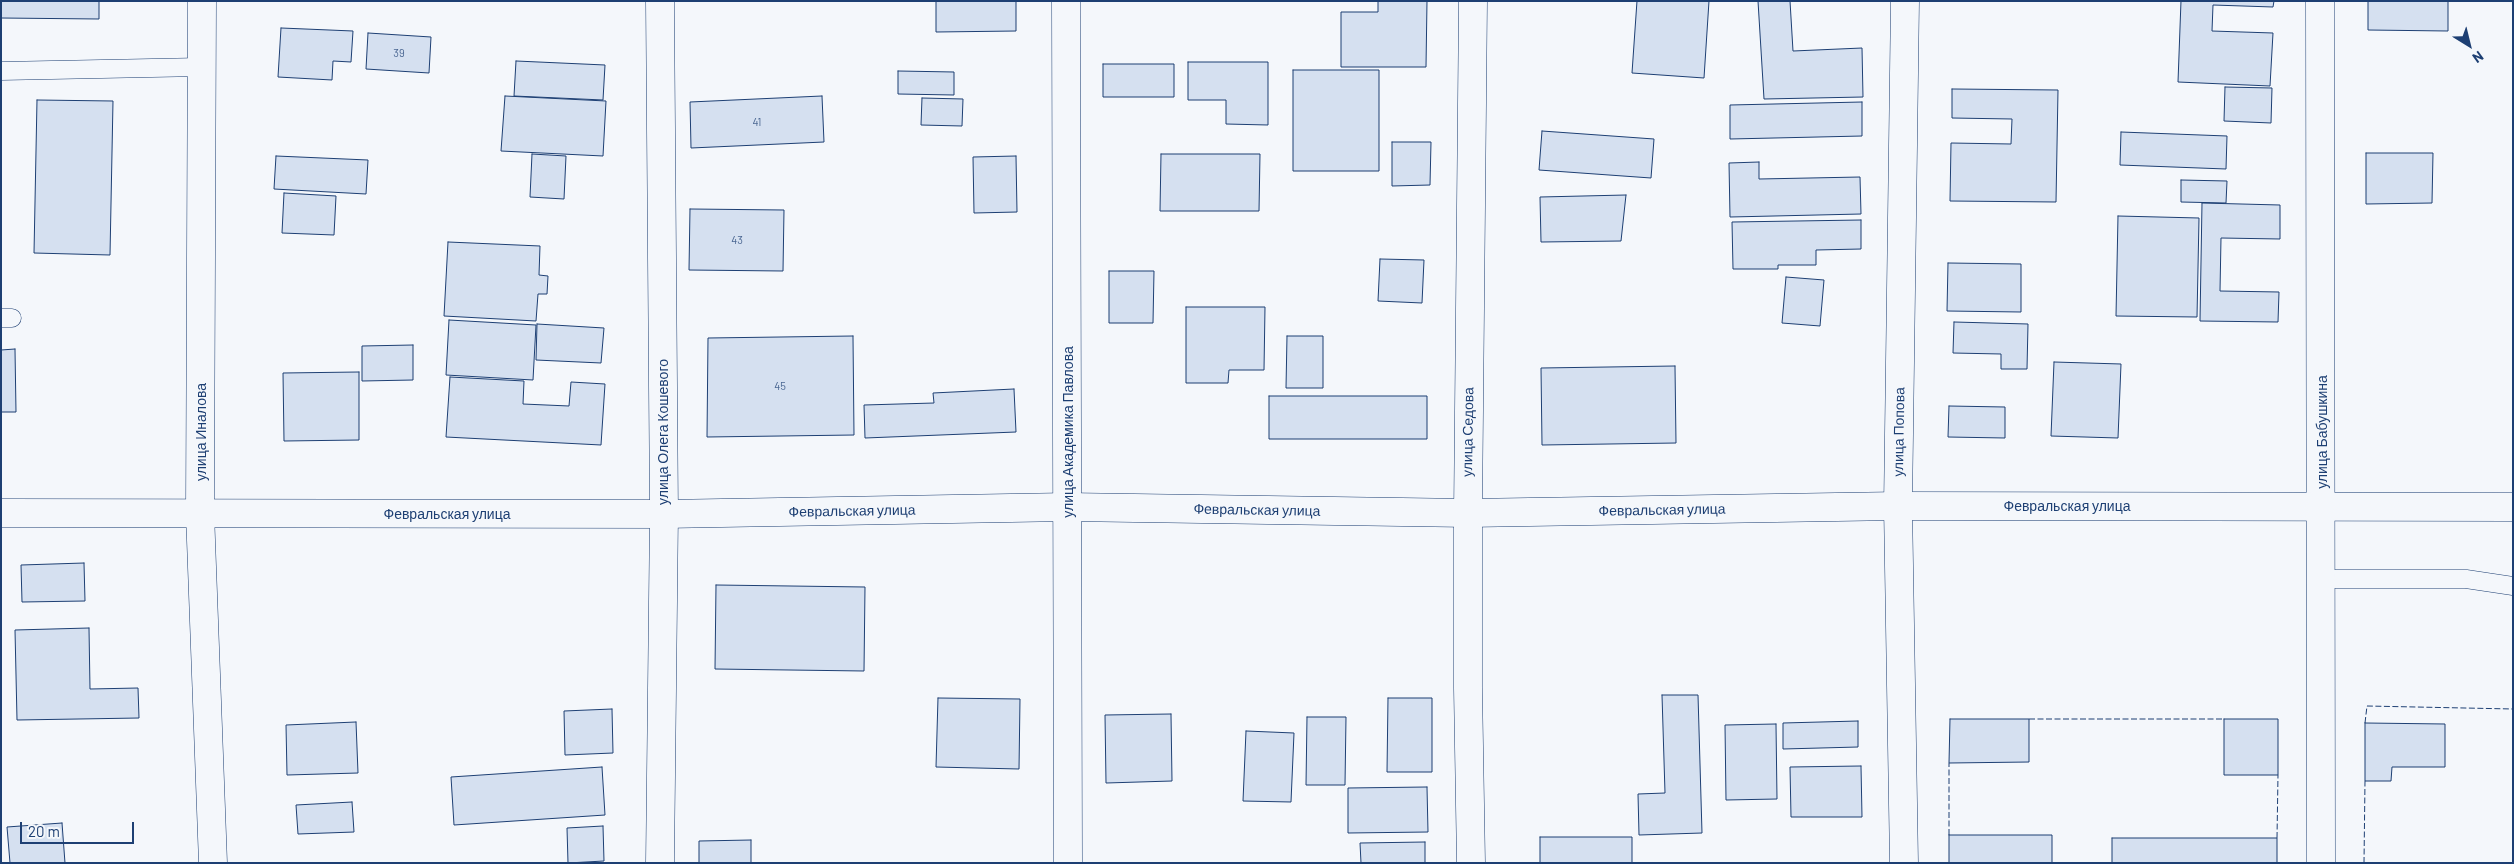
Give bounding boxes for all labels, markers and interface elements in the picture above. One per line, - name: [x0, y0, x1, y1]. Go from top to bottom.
- north arrow: [2444, 20, 2494, 70]
- house number: 39: [393, 46, 405, 60]
- text: N: [2469, 48, 2487, 67]
- house number: 41: [753, 115, 761, 129]
- house number: 43: [731, 233, 743, 247]
- street label: улица Академика Павлова: [1060, 346, 1076, 518]
- street label: улица Олега Кошевого: [655, 359, 671, 505]
- street label: улица Бабушкина: [2314, 375, 2330, 489]
- house number: 45: [774, 379, 786, 393]
- street label: улица Иналова: [193, 383, 209, 481]
- street label: улица Седова: [1459, 387, 1477, 477]
- street label: улица Попова: [1890, 387, 1908, 477]
- street label: Февральская улица: [2004, 498, 2130, 514]
- street label: Февральская улица: [1193, 500, 1321, 520]
- street label: Февральская улица: [1598, 500, 1726, 520]
- street label: Февральская улица: [788, 501, 916, 521]
- street label: Февральская улица: [384, 506, 510, 522]
- scale bar: [22, 812, 136, 844]
- text: 20 m: [28, 822, 60, 840]

